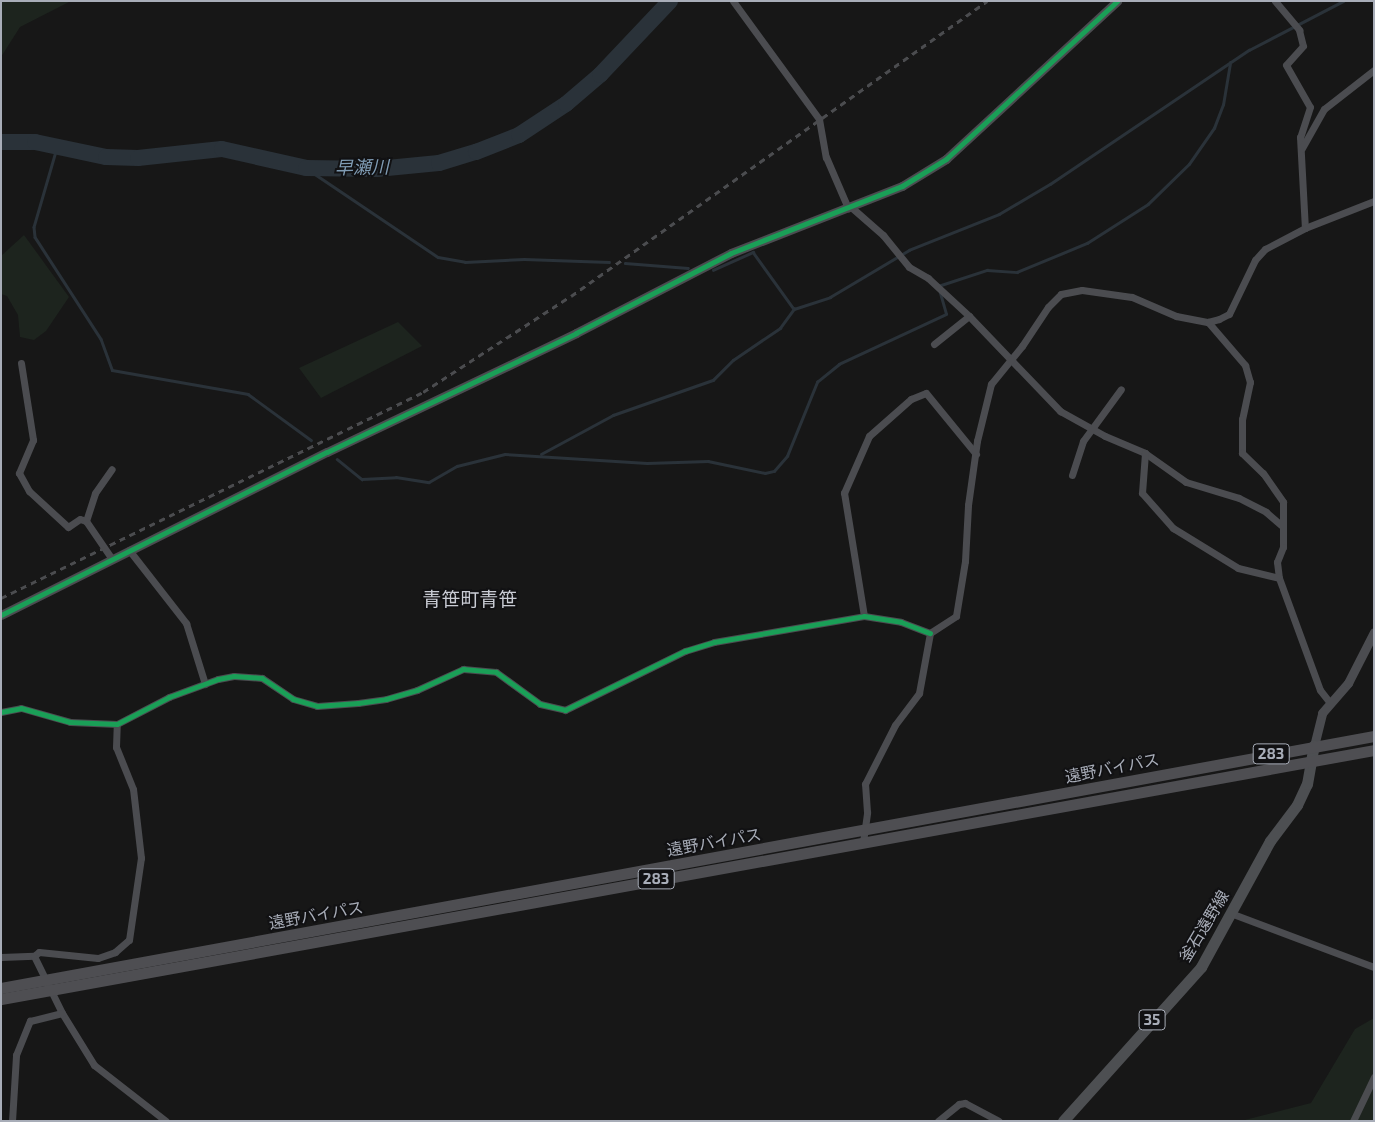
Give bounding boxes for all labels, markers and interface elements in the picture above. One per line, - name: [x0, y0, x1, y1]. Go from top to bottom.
- water label: 早瀬川: [335, 156, 389, 178]
- district label: 青笹町青笹: [423, 588, 517, 610]
- road number: 283: [1252, 742, 1290, 766]
- street label: 遠野バイパス: [1063, 749, 1161, 787]
- street label: 遠野バイパス: [665, 824, 763, 860]
- road number: 283: [637, 866, 675, 892]
- street label: 釜石遠野線: [1175, 887, 1233, 965]
- street label: 遠野バイパス: [267, 897, 365, 933]
- road number: 35: [1138, 1008, 1166, 1032]

